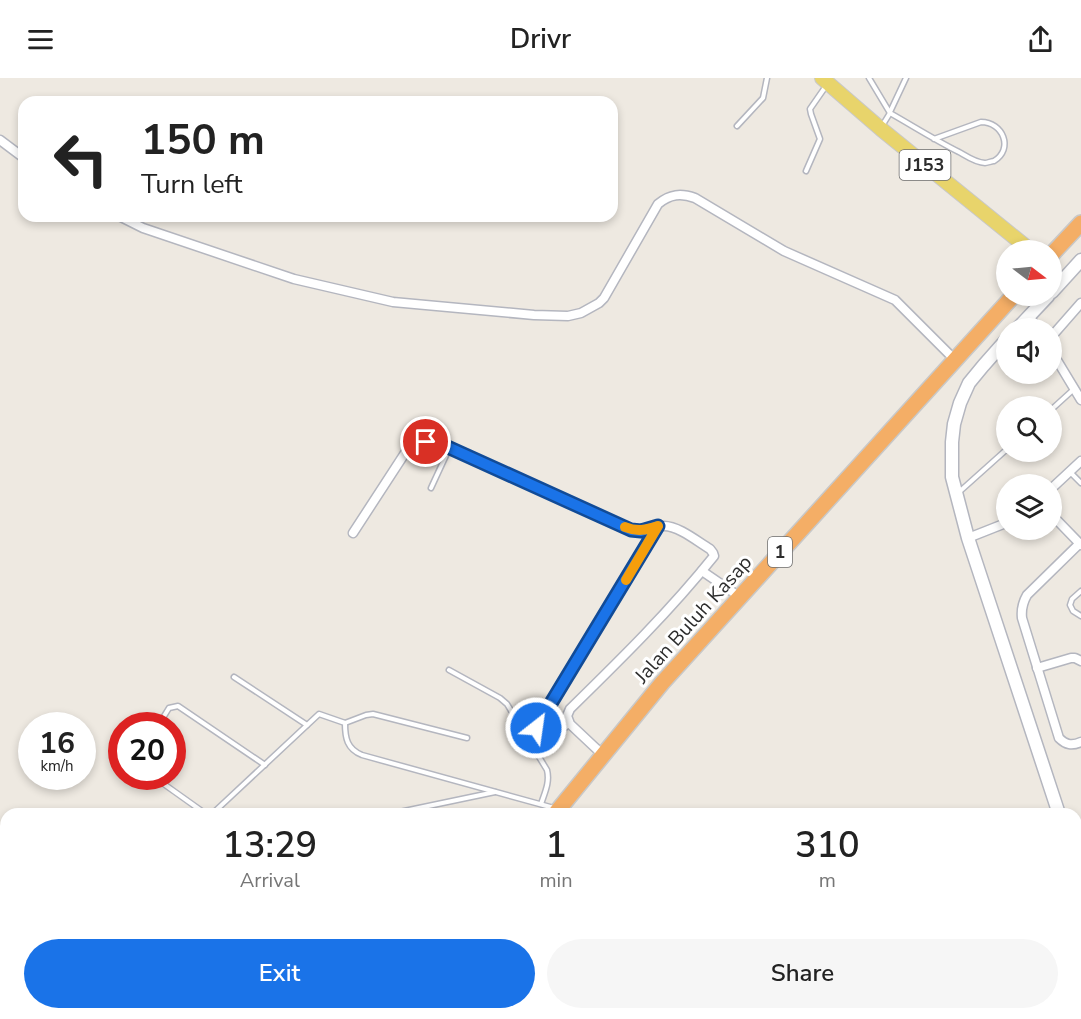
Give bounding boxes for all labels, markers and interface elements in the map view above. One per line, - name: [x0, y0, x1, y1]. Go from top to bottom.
- text: Drivr: [510, 21, 571, 58]
- icon: menu: [24, 23, 57, 56]
- icon: share: [1024, 23, 1057, 56]
- text: 150 m: [141, 112, 265, 169]
- icon: left: [42, 120, 120, 198]
- road number: J153: [900, 150, 950, 180]
- text: Turn left: [141, 166, 242, 203]
- north arrow: [996, 240, 1062, 306]
- map controls: [996, 240, 1062, 540]
- button: sound: [996, 318, 1062, 384]
- button: search: [996, 396, 1062, 462]
- pin: [400, 416, 451, 467]
- icon: arrive: [409, 425, 442, 458]
- button: layers: [996, 474, 1062, 540]
- road number: 1: [768, 537, 792, 567]
- street label: Jalan Buluh Kasap: [628, 550, 758, 690]
- position arrow: [504, 696, 568, 760]
- speed limit sign: 20: [108, 712, 186, 790]
- text: 16: [39, 723, 75, 764]
- text: km/h: [40, 756, 74, 776]
- text: 13:29: [222, 821, 317, 870]
- text: 1: [545, 821, 567, 870]
- text: 310: [795, 821, 860, 870]
- text: Arrival: [240, 867, 300, 894]
- text: min: [540, 867, 573, 894]
- text: m: [819, 867, 836, 894]
- button: Exit: [24, 939, 535, 1008]
- button: Share: [547, 939, 1058, 1008]

